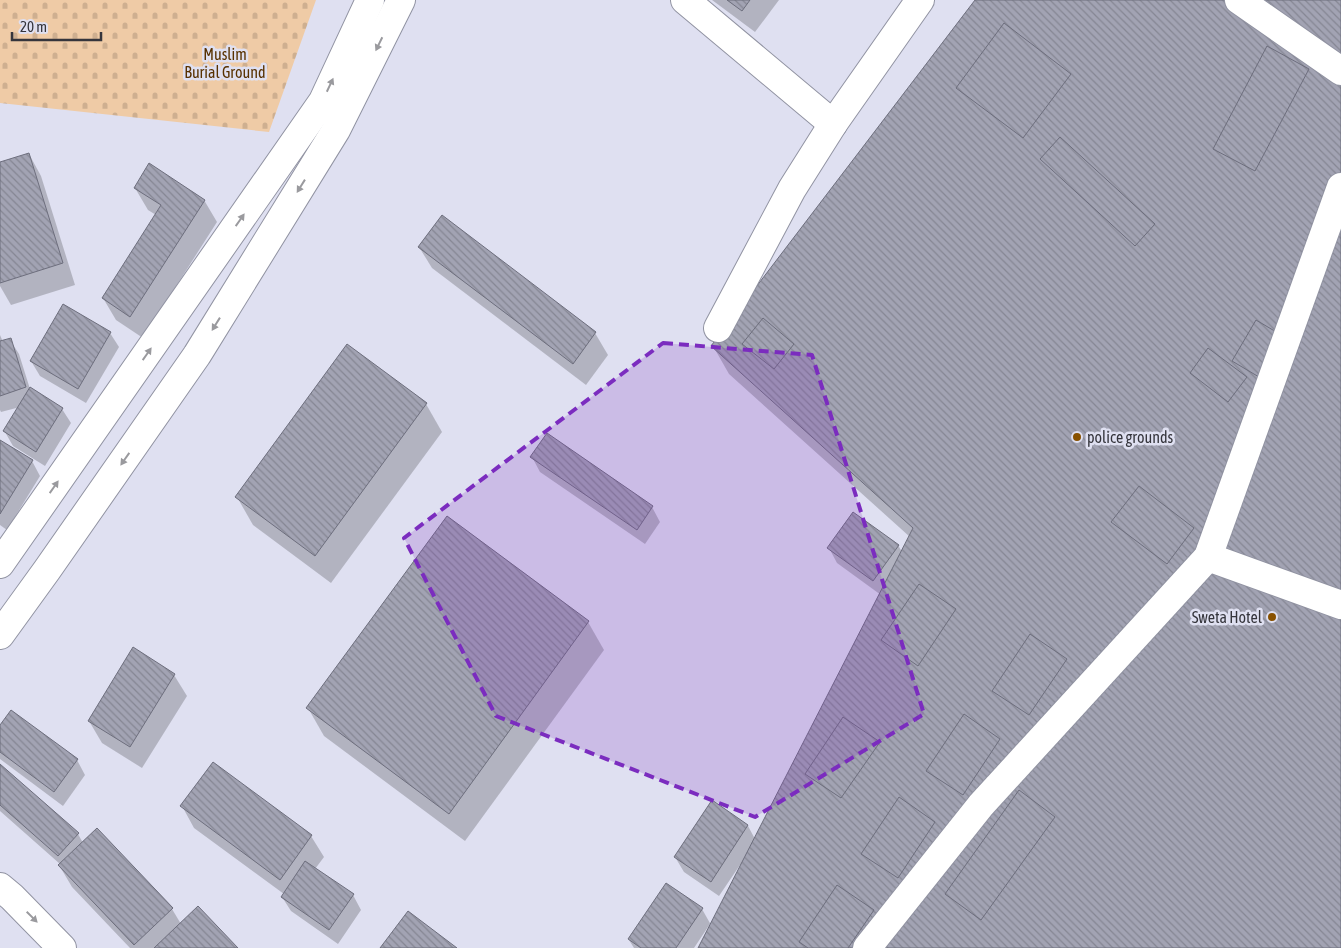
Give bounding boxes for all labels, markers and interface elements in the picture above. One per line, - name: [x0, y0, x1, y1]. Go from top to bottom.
- scale bar: [12, 10, 101, 42]
- text: 20 m: [20, 18, 47, 35]
- one-way arrow: [375, 37, 383, 51]
- park label: Muslim Burial Ground: [184, 45, 266, 81]
- one-way arrow: [327, 78, 335, 92]
- one-way arrow: [297, 180, 306, 193]
- one-way arrow: [235, 213, 245, 227]
- one-way arrow: [211, 318, 220, 331]
- one-way arrow: [142, 347, 152, 360]
- place label: police grounds: [1087, 428, 1174, 447]
- marker: police grounds: [1071, 431, 1083, 443]
- one-way arrow: [120, 452, 130, 466]
- one-way arrow: [49, 480, 59, 494]
- place label: Sweta Hotel: [1192, 608, 1263, 626]
- marker: Sweta Hotel: [1266, 611, 1278, 623]
- one-way arrow: [26, 911, 38, 923]

